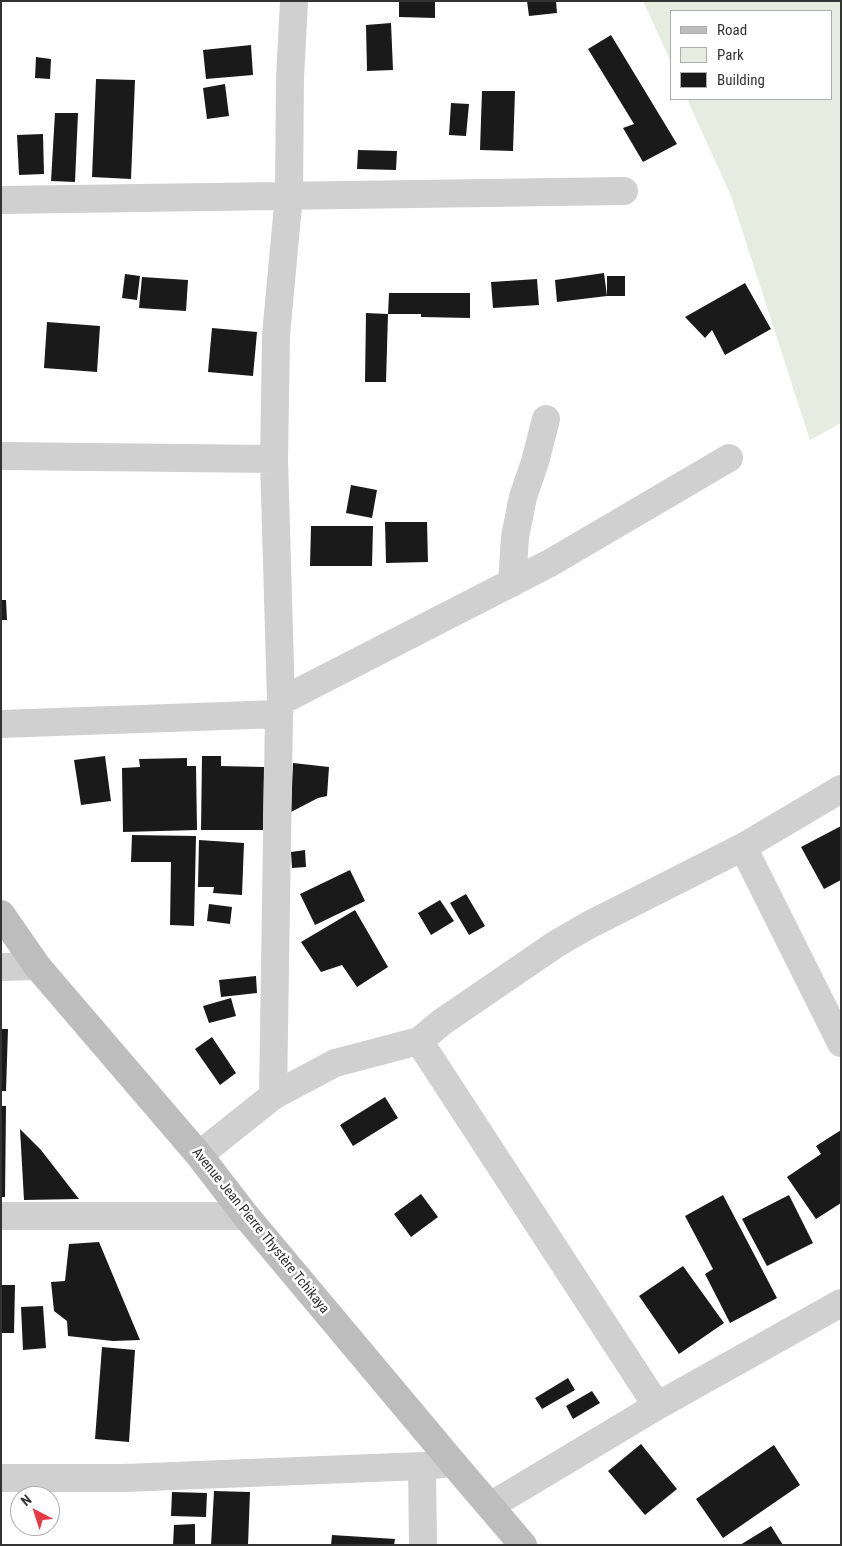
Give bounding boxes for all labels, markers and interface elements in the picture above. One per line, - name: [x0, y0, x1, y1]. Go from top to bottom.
- legend: [670, 10, 832, 100]
- text: Road: [717, 21, 747, 39]
- text: Park: [717, 46, 744, 64]
- text: Building: [717, 71, 765, 89]
- street label: Avenue Jean Pierre Thystère Tchikaya: [188, 1145, 332, 1317]
- north arrow: [10, 1486, 60, 1536]
- text: N: [18, 1491, 34, 1509]

